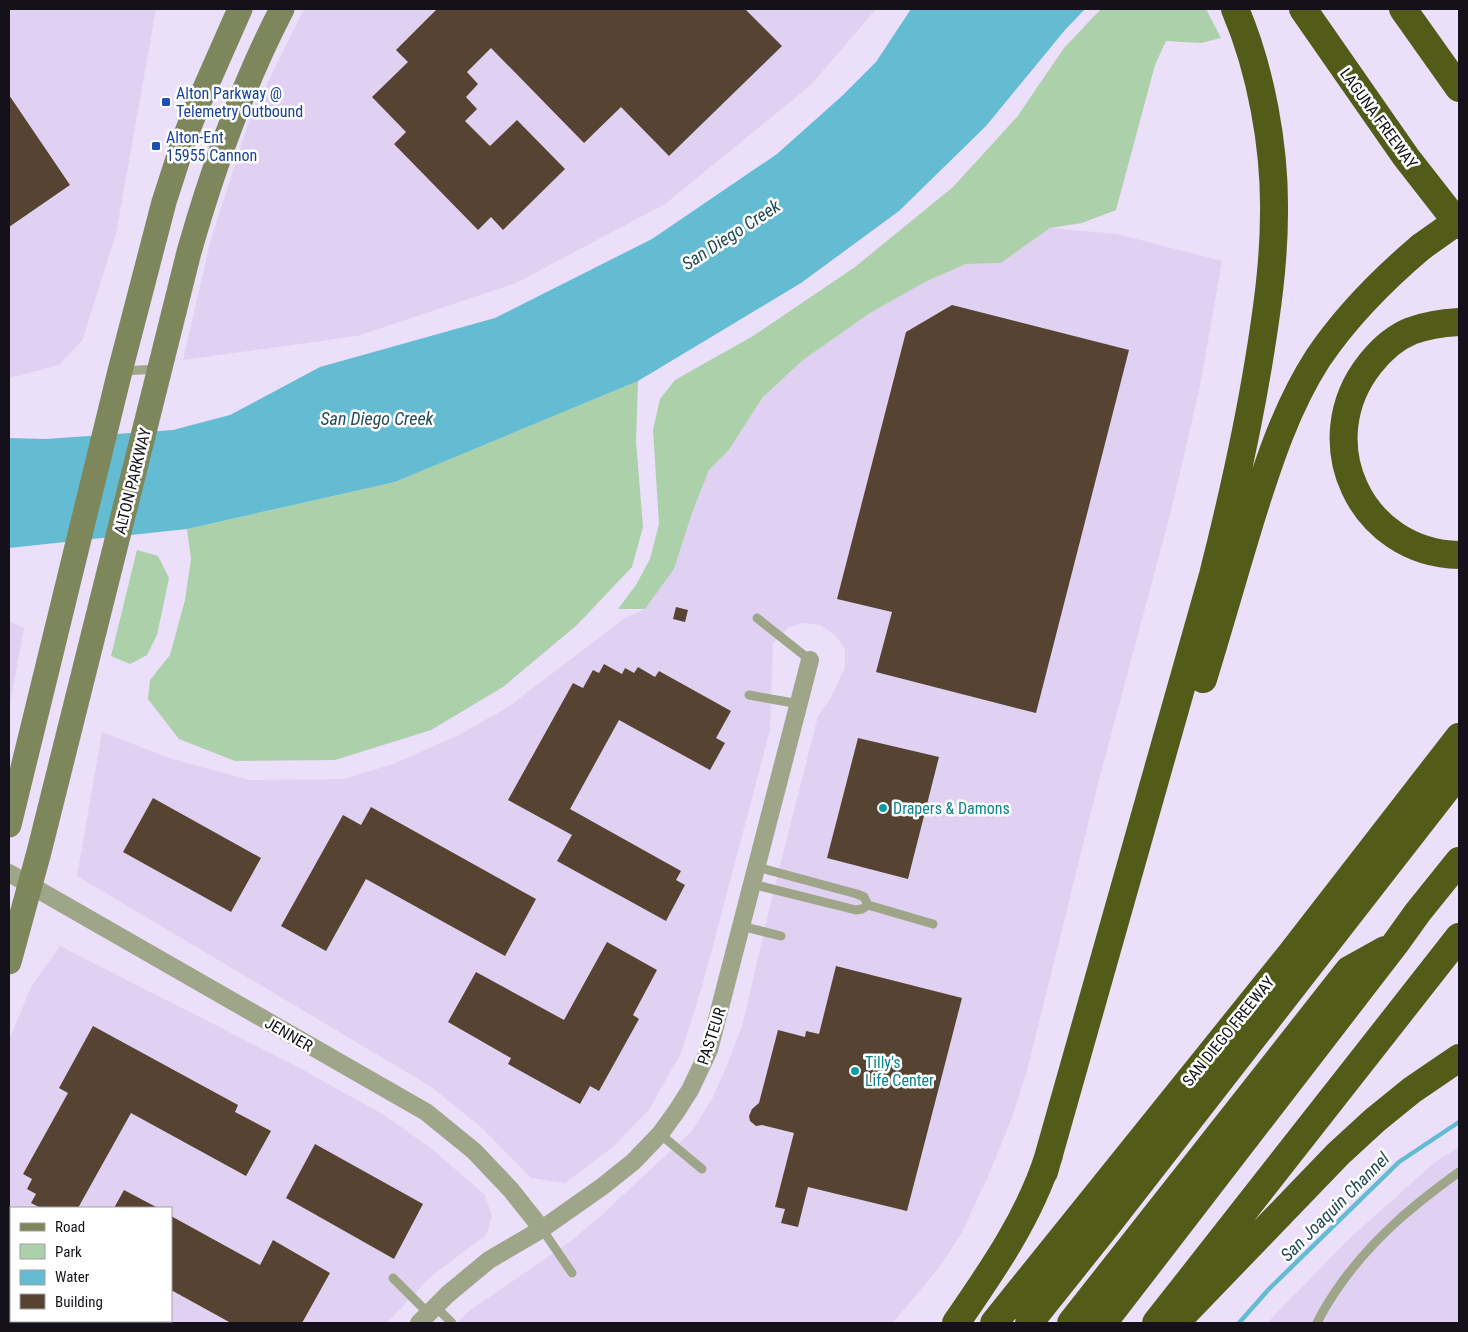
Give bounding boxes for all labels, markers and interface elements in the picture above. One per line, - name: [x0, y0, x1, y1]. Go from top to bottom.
- street label: LAGUNA FREEWAY: [1336, 65, 1422, 173]
- place label: Alton Parkway @ Telemetry Outbound: [176, 84, 303, 121]
- marker: Alton Parkway @ Telemetry Outbound: [160, 96, 172, 108]
- place label: Alton-Ent 15955 Cannon: [166, 128, 257, 165]
- marker: Alton-Ent 15955 Cannon: [150, 140, 162, 152]
- water label: San Diego Creek: [678, 194, 785, 274]
- water label: San Diego Creek: [321, 408, 435, 429]
- street label: ALTON PARKWAY: [110, 425, 155, 536]
- place label: Drapers & Damons: [893, 799, 1010, 818]
- marker: Drapers & Damons: [877, 802, 889, 814]
- street label: SAN DIEGO FREEWAY: [1178, 972, 1279, 1090]
- street label: PASTEUR: [693, 1005, 730, 1067]
- street label: JENNER: [261, 1013, 316, 1056]
- place label: Tilly's Life Center: [865, 1053, 934, 1090]
- marker: Tilly's Life Center: [849, 1065, 861, 1077]
- water label: San Joaquin Channel: [1276, 1147, 1394, 1265]
- legend: [10, 1207, 172, 1322]
- text: Road: [55, 1218, 85, 1236]
- text: Park: [55, 1243, 82, 1261]
- text: Water: [55, 1268, 90, 1286]
- text: Building: [55, 1293, 103, 1311]

